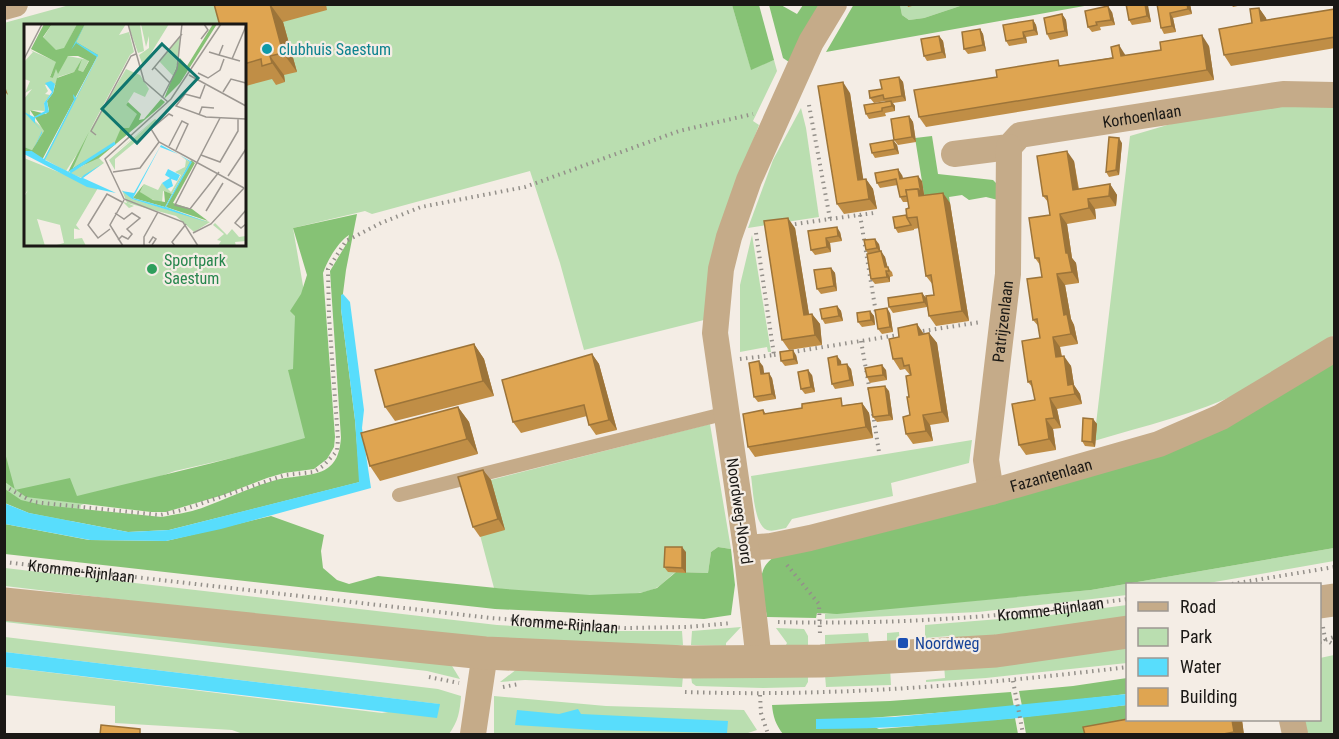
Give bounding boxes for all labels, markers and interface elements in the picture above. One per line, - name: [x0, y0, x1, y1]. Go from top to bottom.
- inset map: [24, 24, 246, 246]
- place label: clubhuis Saestum: [279, 40, 391, 59]
- marker: clubhuis Saestum: [260, 42, 274, 56]
- street label: Korhoenlaan: [1101, 101, 1182, 132]
- place label: Sportpark Saestum: [164, 251, 227, 288]
- marker: Sportpark Saestum: [145, 262, 159, 276]
- street label: Patrijzenlaan: [989, 279, 1017, 363]
- street label: Fazantenlaan: [1008, 455, 1094, 496]
- street label: Noordweg-Noord: [723, 457, 756, 565]
- street label: Kromme-Rijnlaan: [27, 556, 136, 587]
- legend: [1126, 583, 1321, 721]
- street label: Kromme-Rijnlaan: [996, 593, 1105, 625]
- text: Road: [1180, 596, 1216, 617]
- street label: Kromme-Rijnlaan: [510, 611, 619, 637]
- text: Park: [1180, 626, 1212, 647]
- place label: Noordweg: [915, 634, 979, 653]
- marker: Noordweg: [896, 636, 910, 650]
- text: Water: [1180, 656, 1222, 677]
- text: Building: [1180, 686, 1237, 707]

